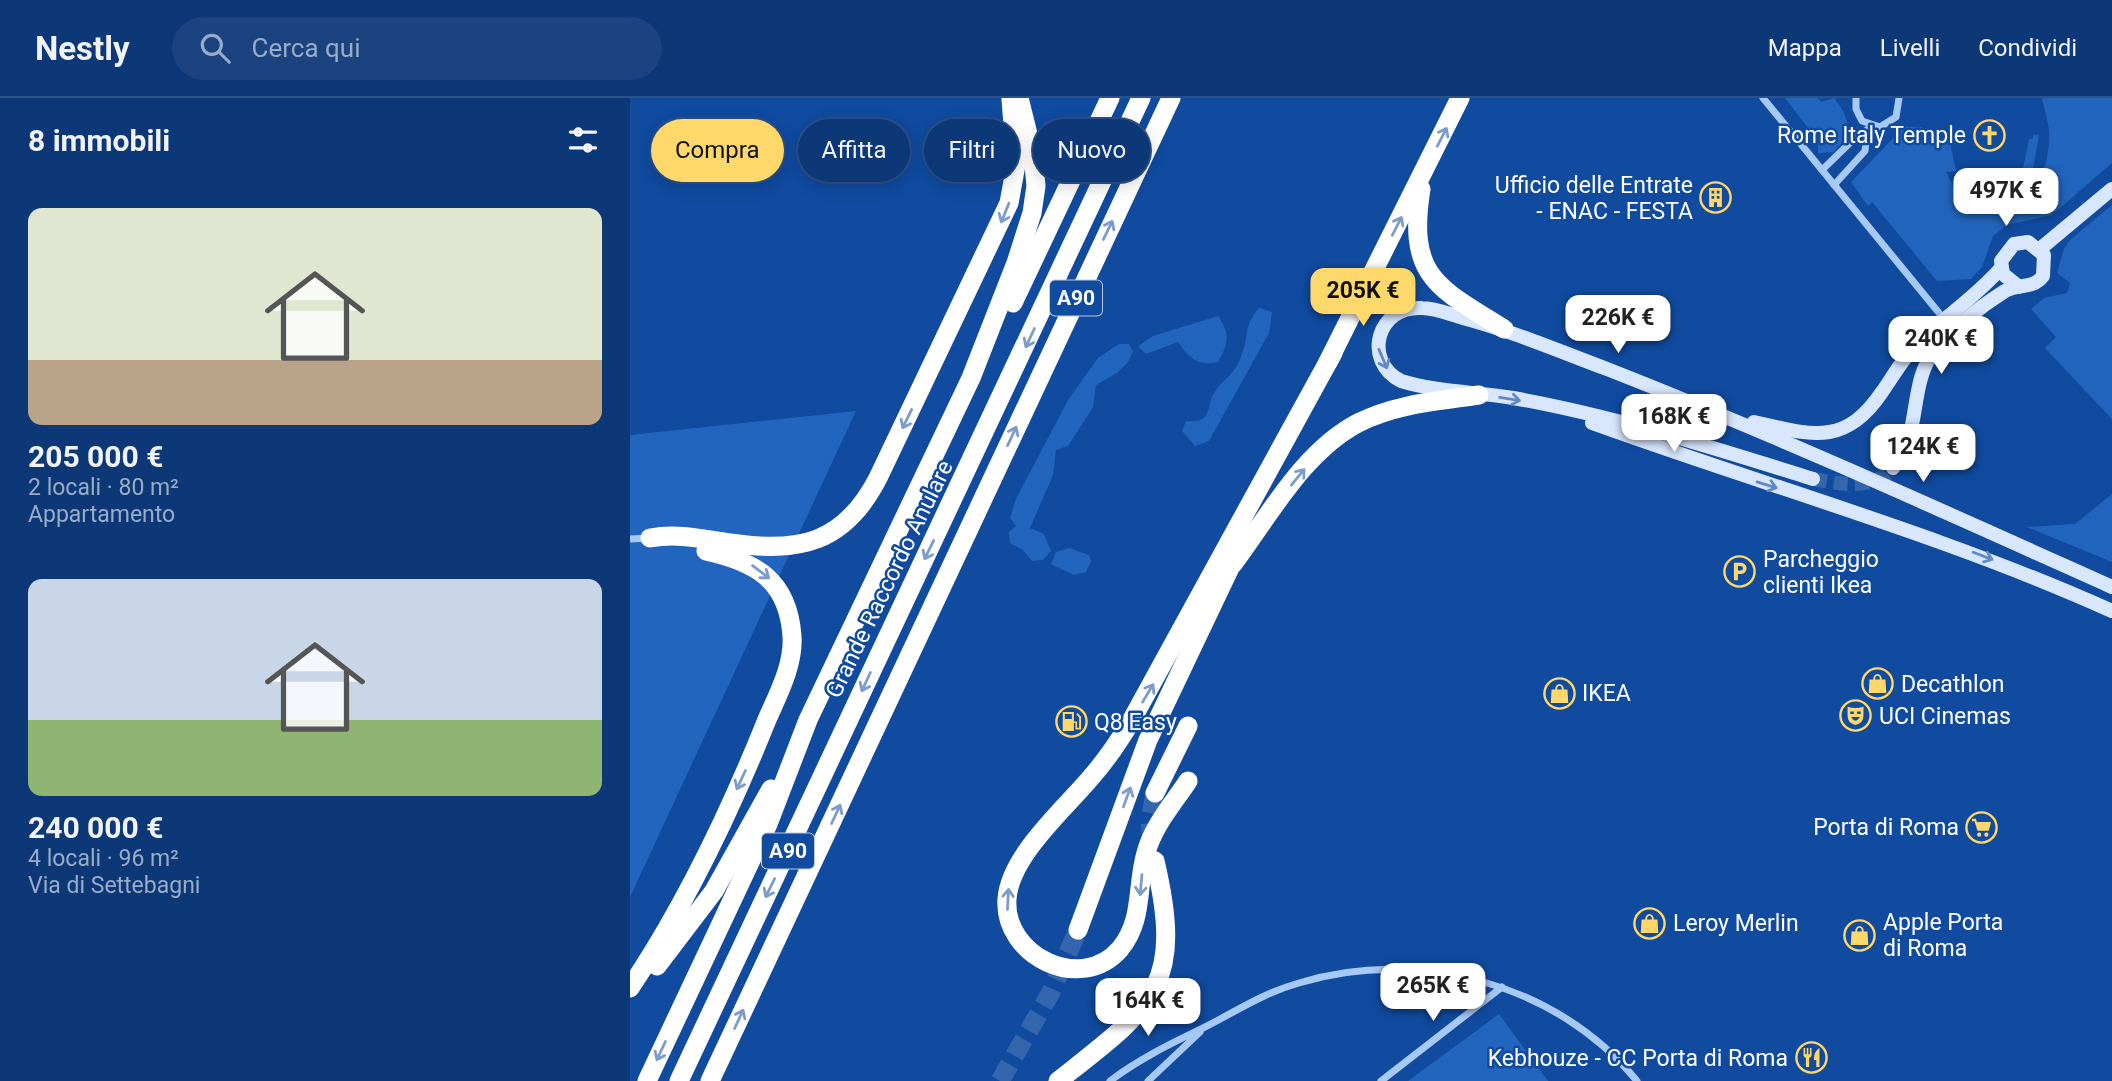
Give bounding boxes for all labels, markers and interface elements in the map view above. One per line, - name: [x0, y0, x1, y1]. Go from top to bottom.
- search box: [172, 17, 662, 80]
- text: Nestly: [35, 29, 130, 68]
- icon: search: [196, 29, 234, 67]
- text: Cerca qui: [252, 33, 361, 63]
- text: Mappa: [1768, 34, 1842, 62]
- text: Livelli: [1880, 34, 1940, 62]
- text: Condividi: [1978, 34, 2077, 62]
- church icon: Rome Italy Temple: [1972, 118, 2006, 152]
- chip: Compra: [651, 119, 784, 182]
- chip: Affitta: [798, 119, 910, 182]
- chip: Filtri: [924, 119, 1019, 182]
- chip: Nuovo: [1033, 119, 1150, 182]
- icon: filters: [564, 121, 602, 159]
- place label: Rome Italy Temple: [1777, 122, 1966, 149]
- text: 8 immobili: [28, 123, 170, 158]
- one-way arrow: [1436, 128, 1450, 148]
- pin: 497K €: [1949, 169, 2063, 228]
- place label: Ufficio delle Entrate - ENAC - FESTA: [1495, 172, 1693, 225]
- text: 497K €: [1969, 177, 2043, 204]
- building icon: Ufficio delle Entrate - ENAC - FESTA: [1699, 181, 1733, 215]
- one-way arrow: [997, 202, 1010, 224]
- one-way arrow: [1391, 216, 1405, 237]
- one-way arrow: [1101, 220, 1115, 241]
- icon: home: [252, 253, 378, 379]
- pin: 205K €: [1306, 268, 1420, 328]
- text: 205K €: [1326, 277, 1400, 304]
- road number: A90: [1050, 280, 1102, 316]
- pin: 226K €: [1561, 296, 1675, 355]
- text: 226K €: [1581, 304, 1655, 331]
- pin: 240K €: [1884, 316, 1998, 376]
- text: 240K €: [1904, 325, 1978, 352]
- one-way arrow: [1023, 327, 1036, 348]
- one-way arrow: [1377, 348, 1390, 370]
- one-way arrow: [1498, 393, 1521, 406]
- pin: 168K €: [1617, 394, 1731, 454]
- text: 168K €: [1637, 403, 1711, 430]
- one-way arrow: [900, 408, 913, 429]
- pin: 124K €: [1866, 424, 1980, 484]
- one-way arrow: [1006, 426, 1019, 448]
- text: 124K €: [1886, 433, 1960, 460]
- text: 205 000 €: [28, 439, 163, 474]
- street label: Grande Raccordo Anulare: [820, 456, 959, 702]
- one-way arrow: [1290, 468, 1306, 486]
- text: 2 locali · 80 m²: [28, 474, 179, 501]
- one-way arrow: [1756, 480, 1778, 493]
- text: Appartamento: [28, 501, 175, 528]
- one-way arrow: [922, 539, 936, 560]
- place label: Parcheggio clienti Ikea: [1763, 546, 1879, 599]
- one-way arrow: [1972, 551, 1994, 564]
- parking icon: Parcheggio clienti Ikea: [1723, 555, 1757, 589]
- one-way arrow: [751, 565, 770, 579]
- icon: home: [252, 624, 378, 750]
- shop icon: Decathlon: [1861, 667, 1895, 701]
- one-way arrow: [859, 671, 872, 692]
- place label: Decathlon: [1901, 671, 2004, 698]
- shop icon: IKEA: [1542, 676, 1576, 710]
- place label: IKEA: [1582, 680, 1631, 707]
- one-way arrow: [1141, 684, 1155, 704]
- theatre icon: UCI Cinemas: [1839, 699, 1873, 733]
- place label: UCI Cinemas: [1879, 703, 2011, 730]
- fuel station icon: Q8 Easy: [1054, 705, 1088, 739]
- place label: Q8 Easy: [1094, 709, 1177, 736]
- one-way arrow: [734, 769, 747, 790]
- one-way arrow: [1122, 786, 1134, 808]
- one-way arrow: [831, 803, 844, 824]
- text: 240 000 €: [28, 810, 163, 845]
- supermarket icon: Porta di Roma: [1965, 810, 1999, 844]
- place label: Porta di Roma: [1813, 814, 1959, 841]
- road number: A90: [762, 834, 814, 868]
- text: 4 locali · 96 m²: [28, 845, 179, 872]
- text: Via di Settebagni: [28, 872, 200, 899]
- one-way arrow: [1134, 874, 1147, 896]
- one-way arrow: [763, 877, 777, 898]
- one-way arrow: [1002, 888, 1015, 911]
- shop icon: Leroy Merlin: [1633, 906, 1667, 940]
- place label: Apple Porta di Roma: [1883, 909, 2003, 962]
- place label: Leroy Merlin: [1673, 910, 1799, 937]
- shop icon: Apple Porta di Roma: [1843, 918, 1877, 952]
- pin: 265K €: [1376, 964, 1490, 1023]
- text: 265K €: [1396, 972, 1470, 999]
- pin: 164K €: [1091, 978, 1205, 1038]
- text: 164K €: [1111, 987, 1185, 1014]
- one-way arrow: [733, 1009, 747, 1030]
- one-way arrow: [654, 1040, 667, 1061]
- restaurant icon: Kebhouze - CC Porta di Roma: [1794, 1041, 1828, 1075]
- place label: Kebhouze - CC Porta di Roma: [1488, 1045, 1788, 1072]

